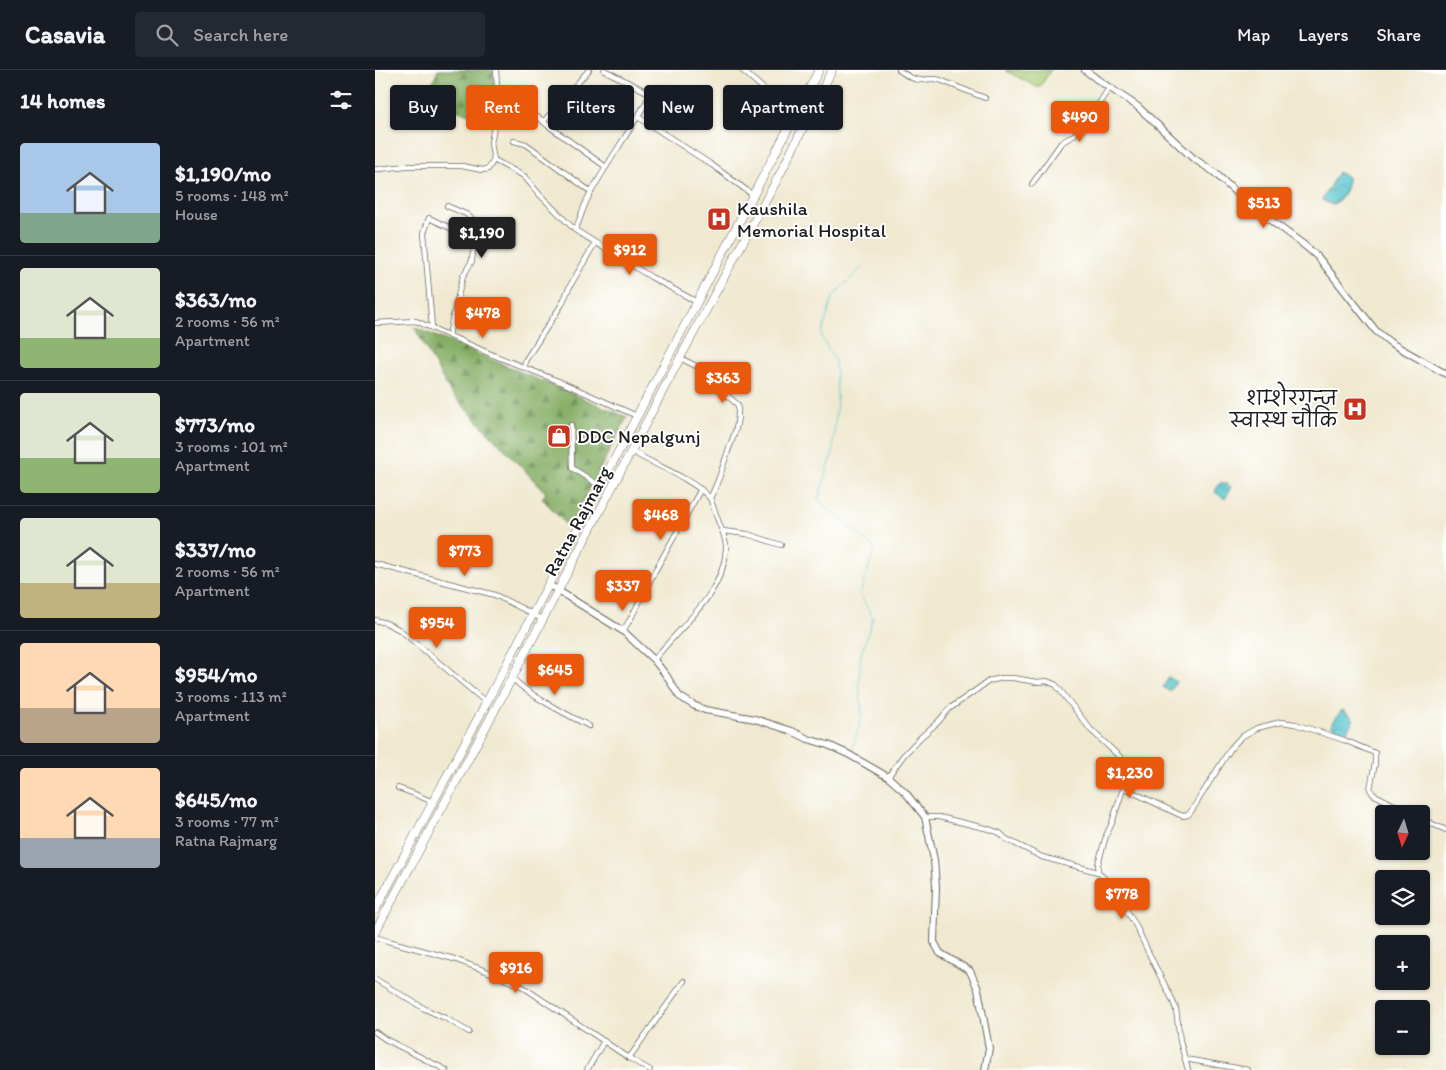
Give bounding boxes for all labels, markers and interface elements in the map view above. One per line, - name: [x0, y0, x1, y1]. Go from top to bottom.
- search box: [135, 12, 485, 57]
- text: Casavia: [25, 20, 105, 49]
- icon: search: [153, 21, 181, 49]
- text: Search here: [193, 23, 288, 46]
- text: Map: [1237, 24, 1270, 46]
- text: Layers: [1298, 24, 1348, 46]
- text: Share: [1376, 24, 1421, 46]
- chip: Buy: [390, 85, 456, 130]
- chip: Rent: [466, 85, 538, 130]
- chip: Filters: [548, 85, 634, 130]
- chip: New: [644, 85, 713, 130]
- chip: Apartment: [723, 85, 843, 130]
- icon: filters: [327, 86, 355, 114]
- text: 14 homes: [20, 88, 105, 113]
- pin: $490: [1050, 100, 1110, 143]
- text: $490: [1062, 107, 1098, 126]
- text: $1,190/mo: [175, 161, 271, 186]
- icon: home: [60, 163, 120, 223]
- text: 5 rooms · 148 m²: [175, 186, 289, 205]
- pin: $513: [1234, 186, 1294, 229]
- text: $513: [1248, 193, 1280, 212]
- place label: Kaushila Memorial Hospital: [737, 197, 887, 242]
- text: House: [175, 205, 218, 224]
- hospital icon: Kaushila Memorial Hospital: [706, 206, 732, 232]
- pin: $1,190: [441, 216, 523, 259]
- text: $1,190: [460, 223, 504, 242]
- pin: $912: [600, 234, 660, 276]
- text: $912: [614, 240, 646, 259]
- text: $363/mo: [175, 287, 257, 312]
- icon: home: [60, 288, 120, 348]
- pin: $478: [453, 296, 513, 339]
- text: $478: [466, 303, 500, 322]
- text: 2 rooms · 56 m²: [175, 312, 280, 331]
- text: Apartment: [175, 331, 250, 350]
- pin: $363: [693, 362, 753, 404]
- text: $363: [706, 368, 740, 387]
- place label: शम्शेरगन्ज स्वास्थ चौकि: [1229, 381, 1339, 432]
- hospital icon: शम्शेरगन्ज स्वास्थ चौकि: [1342, 396, 1368, 422]
- text: $773/mo: [175, 412, 255, 437]
- icon: home: [60, 413, 120, 473]
- shop icon: DDC Nepalgunj: [546, 423, 572, 449]
- place label: DDC Nepalgunj: [577, 425, 701, 448]
- text: 3 rooms · 101 m²: [175, 437, 288, 456]
- text: Apartment: [175, 456, 250, 475]
- street label: Ratna Rajmarg: [539, 462, 616, 580]
- pin: $468: [631, 498, 691, 541]
- text: $468: [644, 505, 678, 524]
- pin: $773: [435, 534, 495, 577]
- text: $337/mo: [175, 537, 256, 562]
- icon: home: [60, 538, 120, 598]
- text: $773: [449, 541, 481, 560]
- text: 2 rooms · 56 m²: [175, 562, 280, 581]
- pin: $337: [593, 570, 653, 612]
- text: $337: [606, 576, 640, 595]
- text: Apartment: [175, 581, 250, 600]
- pin: $954: [407, 606, 467, 649]
- text: $954: [420, 613, 454, 632]
- pin: $645: [525, 654, 585, 696]
- text: $645: [538, 660, 572, 679]
- text: $954/mo: [175, 662, 257, 687]
- icon: home: [60, 663, 120, 723]
- text: 3 rooms · 113 m²: [175, 687, 287, 706]
- text: Apartment: [175, 706, 250, 725]
- pin: $1,230: [1089, 756, 1171, 799]
- text: $1,230: [1107, 763, 1153, 782]
- text: $645/mo: [175, 787, 258, 812]
- icon: home: [60, 788, 120, 848]
- north arrow: [1375, 805, 1430, 860]
- map controls: [1375, 805, 1430, 1055]
- text: 3 rooms · 77 m²: [175, 812, 279, 831]
- text: Ratna Rajmarg: [175, 831, 277, 850]
- button: layers: [1375, 870, 1430, 925]
- pin: $778: [1092, 878, 1152, 920]
- text: $778: [1106, 884, 1138, 903]
- button: +: [1375, 935, 1430, 990]
- pin: $916: [486, 952, 546, 994]
- text: $916: [500, 958, 532, 977]
- button: −: [1375, 1000, 1430, 1055]

